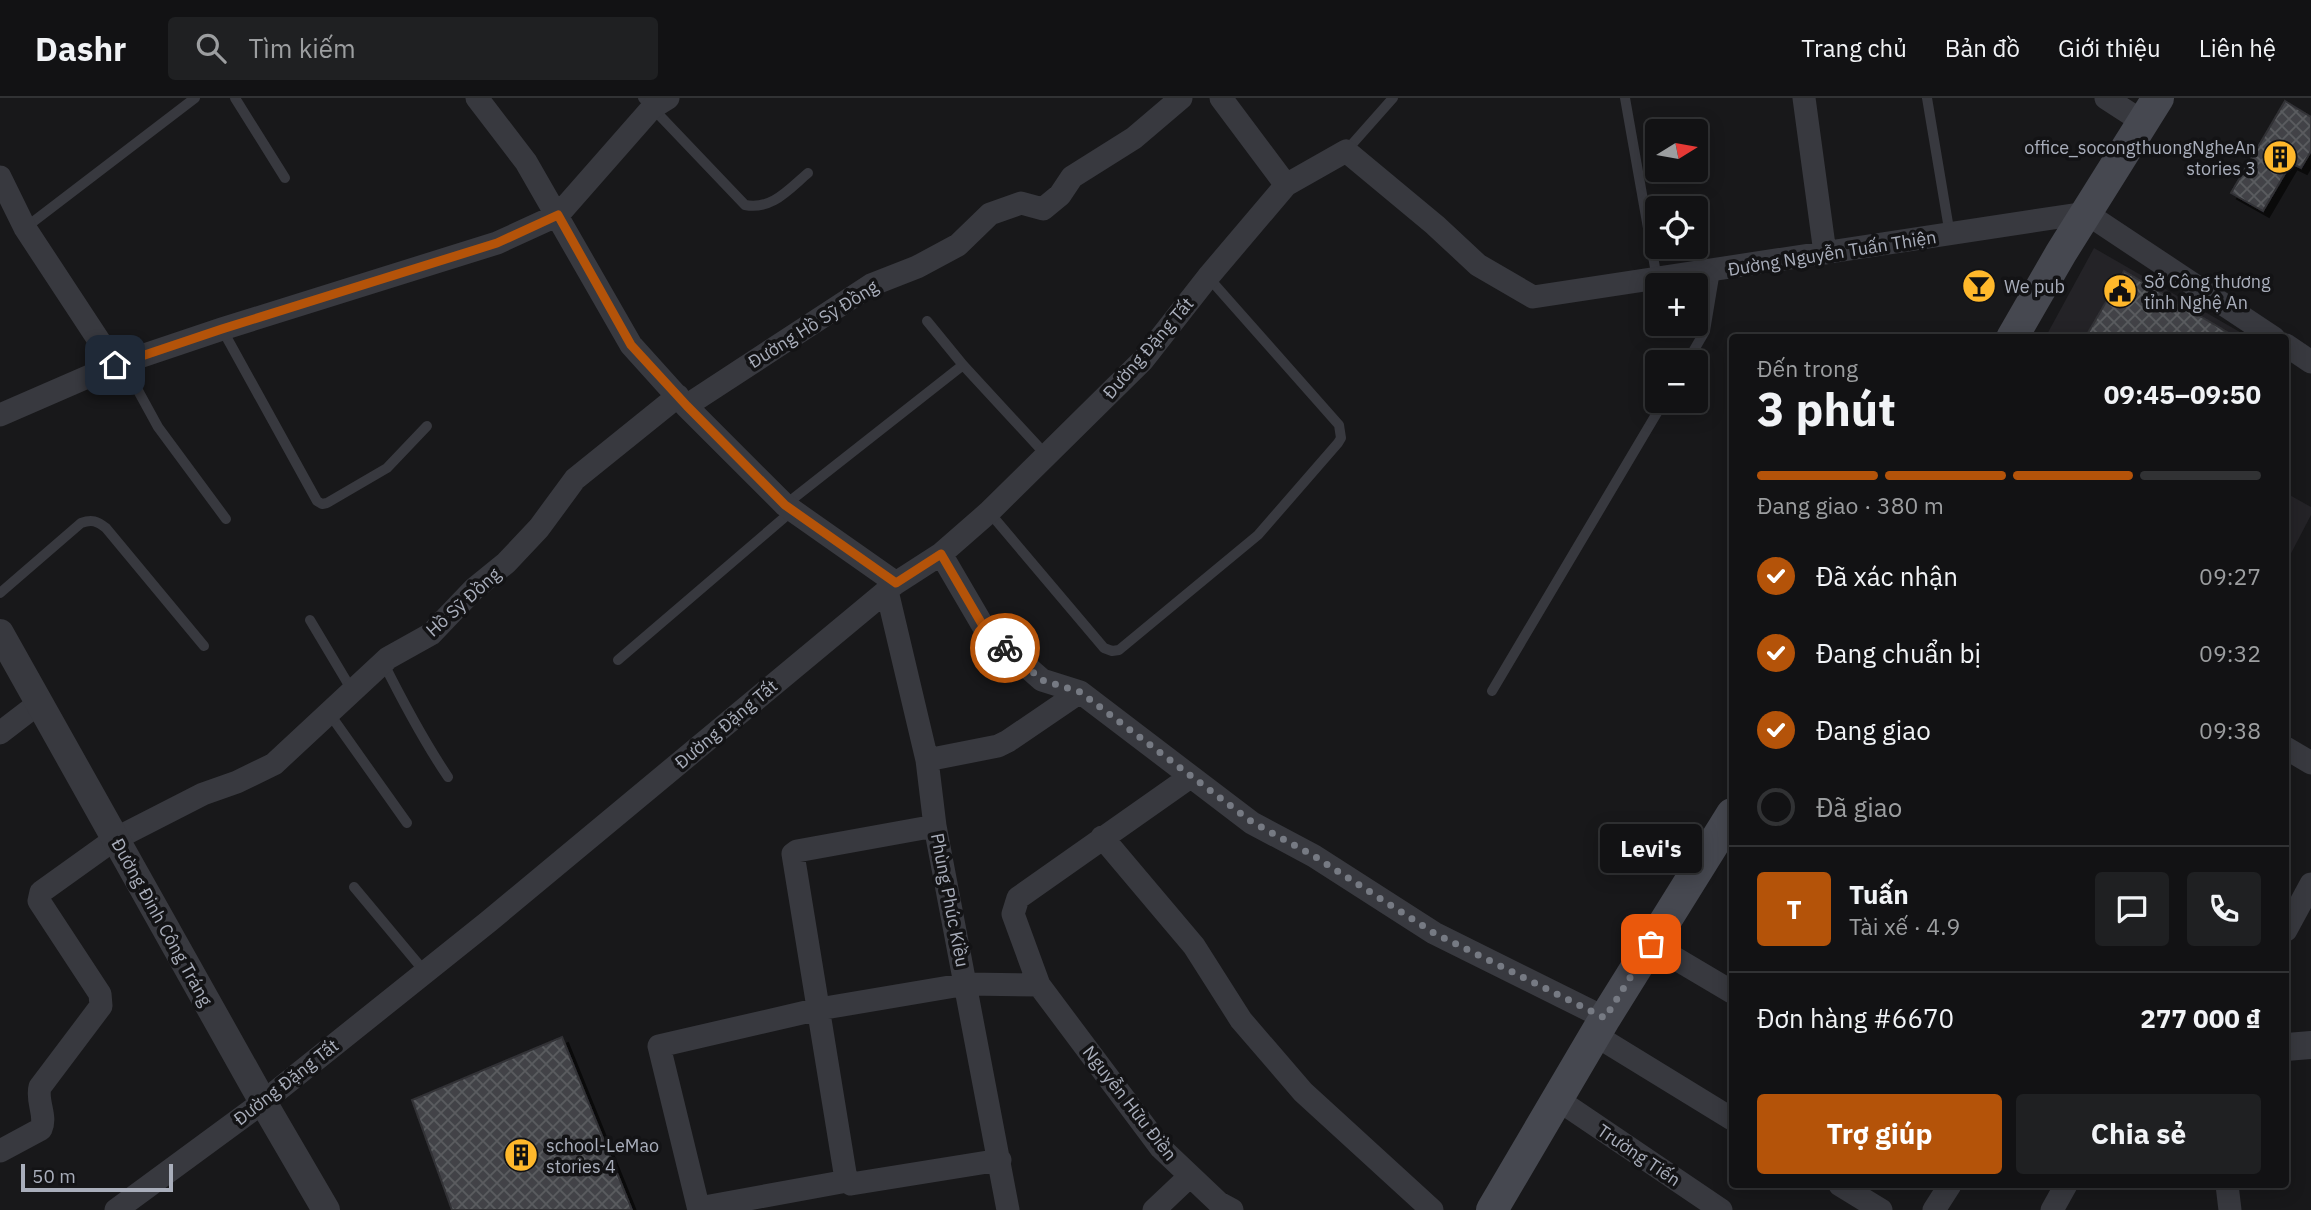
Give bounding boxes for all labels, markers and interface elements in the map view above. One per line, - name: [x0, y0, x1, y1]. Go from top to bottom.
- search box: [168, 17, 658, 80]
- text: Dashr: [35, 27, 126, 70]
- icon: search: [192, 29, 230, 67]
- text: Tìm kiếm: [248, 31, 356, 65]
- text: Trang chủ: [1801, 32, 1907, 64]
- text: Bản đồ: [1945, 32, 2020, 64]
- text: Giới thiệu: [2058, 32, 2161, 64]
- text: Liên hệ: [2199, 32, 2276, 64]
- north arrow: [1645, 119, 1708, 182]
- map controls: [1645, 119, 1708, 413]
- place label: office_socongthuongNgheAn stories 3: [2024, 136, 2256, 180]
- building icon: office_socongthuongNgheAn stories 3: [2261, 138, 2299, 176]
- button: locate: [1645, 196, 1708, 259]
- street label: Đường Nguyễn Tuấn Thiện: [1726, 225, 1938, 281]
- bar icon: We pub: [1960, 267, 1998, 305]
- place label: Sở Công thương tỉnh Nghệ An: [2144, 270, 2271, 314]
- public building icon: Sở Công thương tỉnh Nghệ An: [2101, 272, 2139, 310]
- button: +: [1645, 273, 1708, 336]
- street label: Đường Hồ Sỹ Đồng: [744, 274, 883, 373]
- place label: We pub: [2004, 275, 2065, 298]
- street label: Đường Đặng Tất: [1098, 292, 1198, 404]
- pin: [85, 335, 145, 395]
- icon: home: [96, 346, 134, 384]
- button: −: [1645, 350, 1708, 413]
- text: Đến trong: [1757, 353, 1858, 383]
- text: 09:45–09:50: [2104, 377, 2261, 411]
- text: 3 phút: [1757, 379, 1896, 439]
- text: Đang giao · 380 m: [1757, 490, 1944, 520]
- icon: check: [1757, 557, 1795, 595]
- text: Đã xác nhận: [1816, 559, 1958, 593]
- text: 09:27: [2199, 561, 2261, 591]
- street label: Hồ Sỹ Đồng: [421, 562, 505, 642]
- courier: [970, 613, 1040, 683]
- icon: bike: [986, 629, 1024, 667]
- icon: check: [1757, 634, 1795, 672]
- text: Đang chuẩn bị: [1816, 636, 1981, 670]
- text: 09:32: [2199, 638, 2261, 668]
- street label: Đường Đặng Tất: [670, 674, 782, 774]
- icon: check: [1757, 711, 1795, 749]
- text: Đang giao: [1816, 713, 1931, 747]
- text: 09:38: [2199, 715, 2261, 745]
- text: Đã giao: [1816, 790, 1902, 824]
- callout: Levi's: [1600, 825, 1702, 874]
- street label: Phùng Phúc Kiều: [926, 831, 974, 969]
- text: Levi's: [1620, 833, 1682, 863]
- street label: Đường Đinh Công Tráng: [106, 834, 218, 1010]
- button: chat: [2095, 872, 2169, 946]
- button: phone: [2187, 872, 2261, 946]
- text: Tuấn: [1849, 877, 1909, 911]
- text: T: [1786, 892, 1802, 926]
- text: Tài xế · 4.9: [1849, 911, 1960, 941]
- pin: [1621, 914, 1681, 974]
- icon: bag: [1632, 925, 1670, 963]
- text: Đơn hàng #6670: [1757, 1001, 1954, 1035]
- text: 277 000 ₫: [2140, 1001, 2261, 1035]
- street label: Đường Đặng Tất: [229, 1034, 343, 1130]
- street label: Nguyễn Hữu Điền: [1078, 1041, 1182, 1165]
- button: Trợ giúp: [1757, 1094, 2002, 1174]
- button: Chia sẻ: [2016, 1094, 2261, 1174]
- street label: Trường Tiến: [1593, 1119, 1685, 1191]
- place label: school-LeMao stories 4: [546, 1134, 659, 1178]
- building icon: school-LeMao stories 4: [502, 1136, 540, 1174]
- scale bar: [21, 1161, 173, 1193]
- text: 50 m: [32, 1164, 76, 1188]

